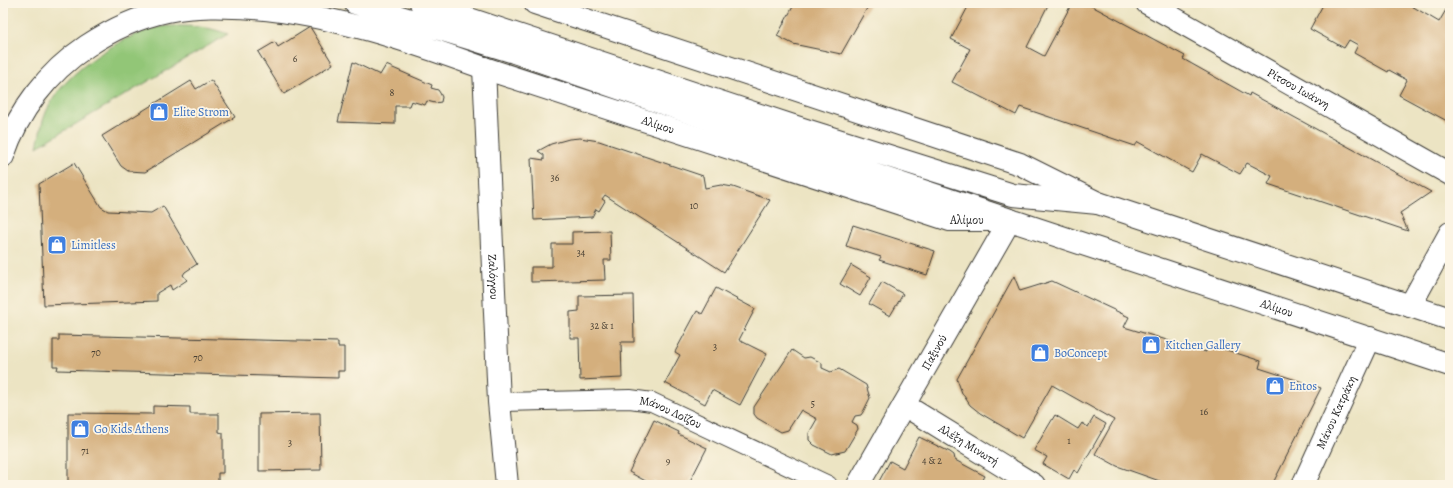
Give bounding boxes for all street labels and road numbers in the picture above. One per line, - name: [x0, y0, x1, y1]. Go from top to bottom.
- street label: Ρίτσου Ιωάννη: [1264, 64, 1333, 113]
- street label: Αλίμου: [639, 112, 676, 138]
- street label: Αλίμου: [949, 212, 984, 228]
- street label: Ζαλόγγου: [484, 254, 502, 300]
- street label: Αλίμου: [1257, 295, 1295, 321]
- street label: Παξινού: [918, 331, 951, 373]
- street label: Μάνου Κατράκη: [1312, 373, 1360, 452]
- street label: Μάνου Λοΐζου: [639, 392, 704, 432]
- street label: Αλέξη Μινωτή: [935, 420, 1002, 469]

